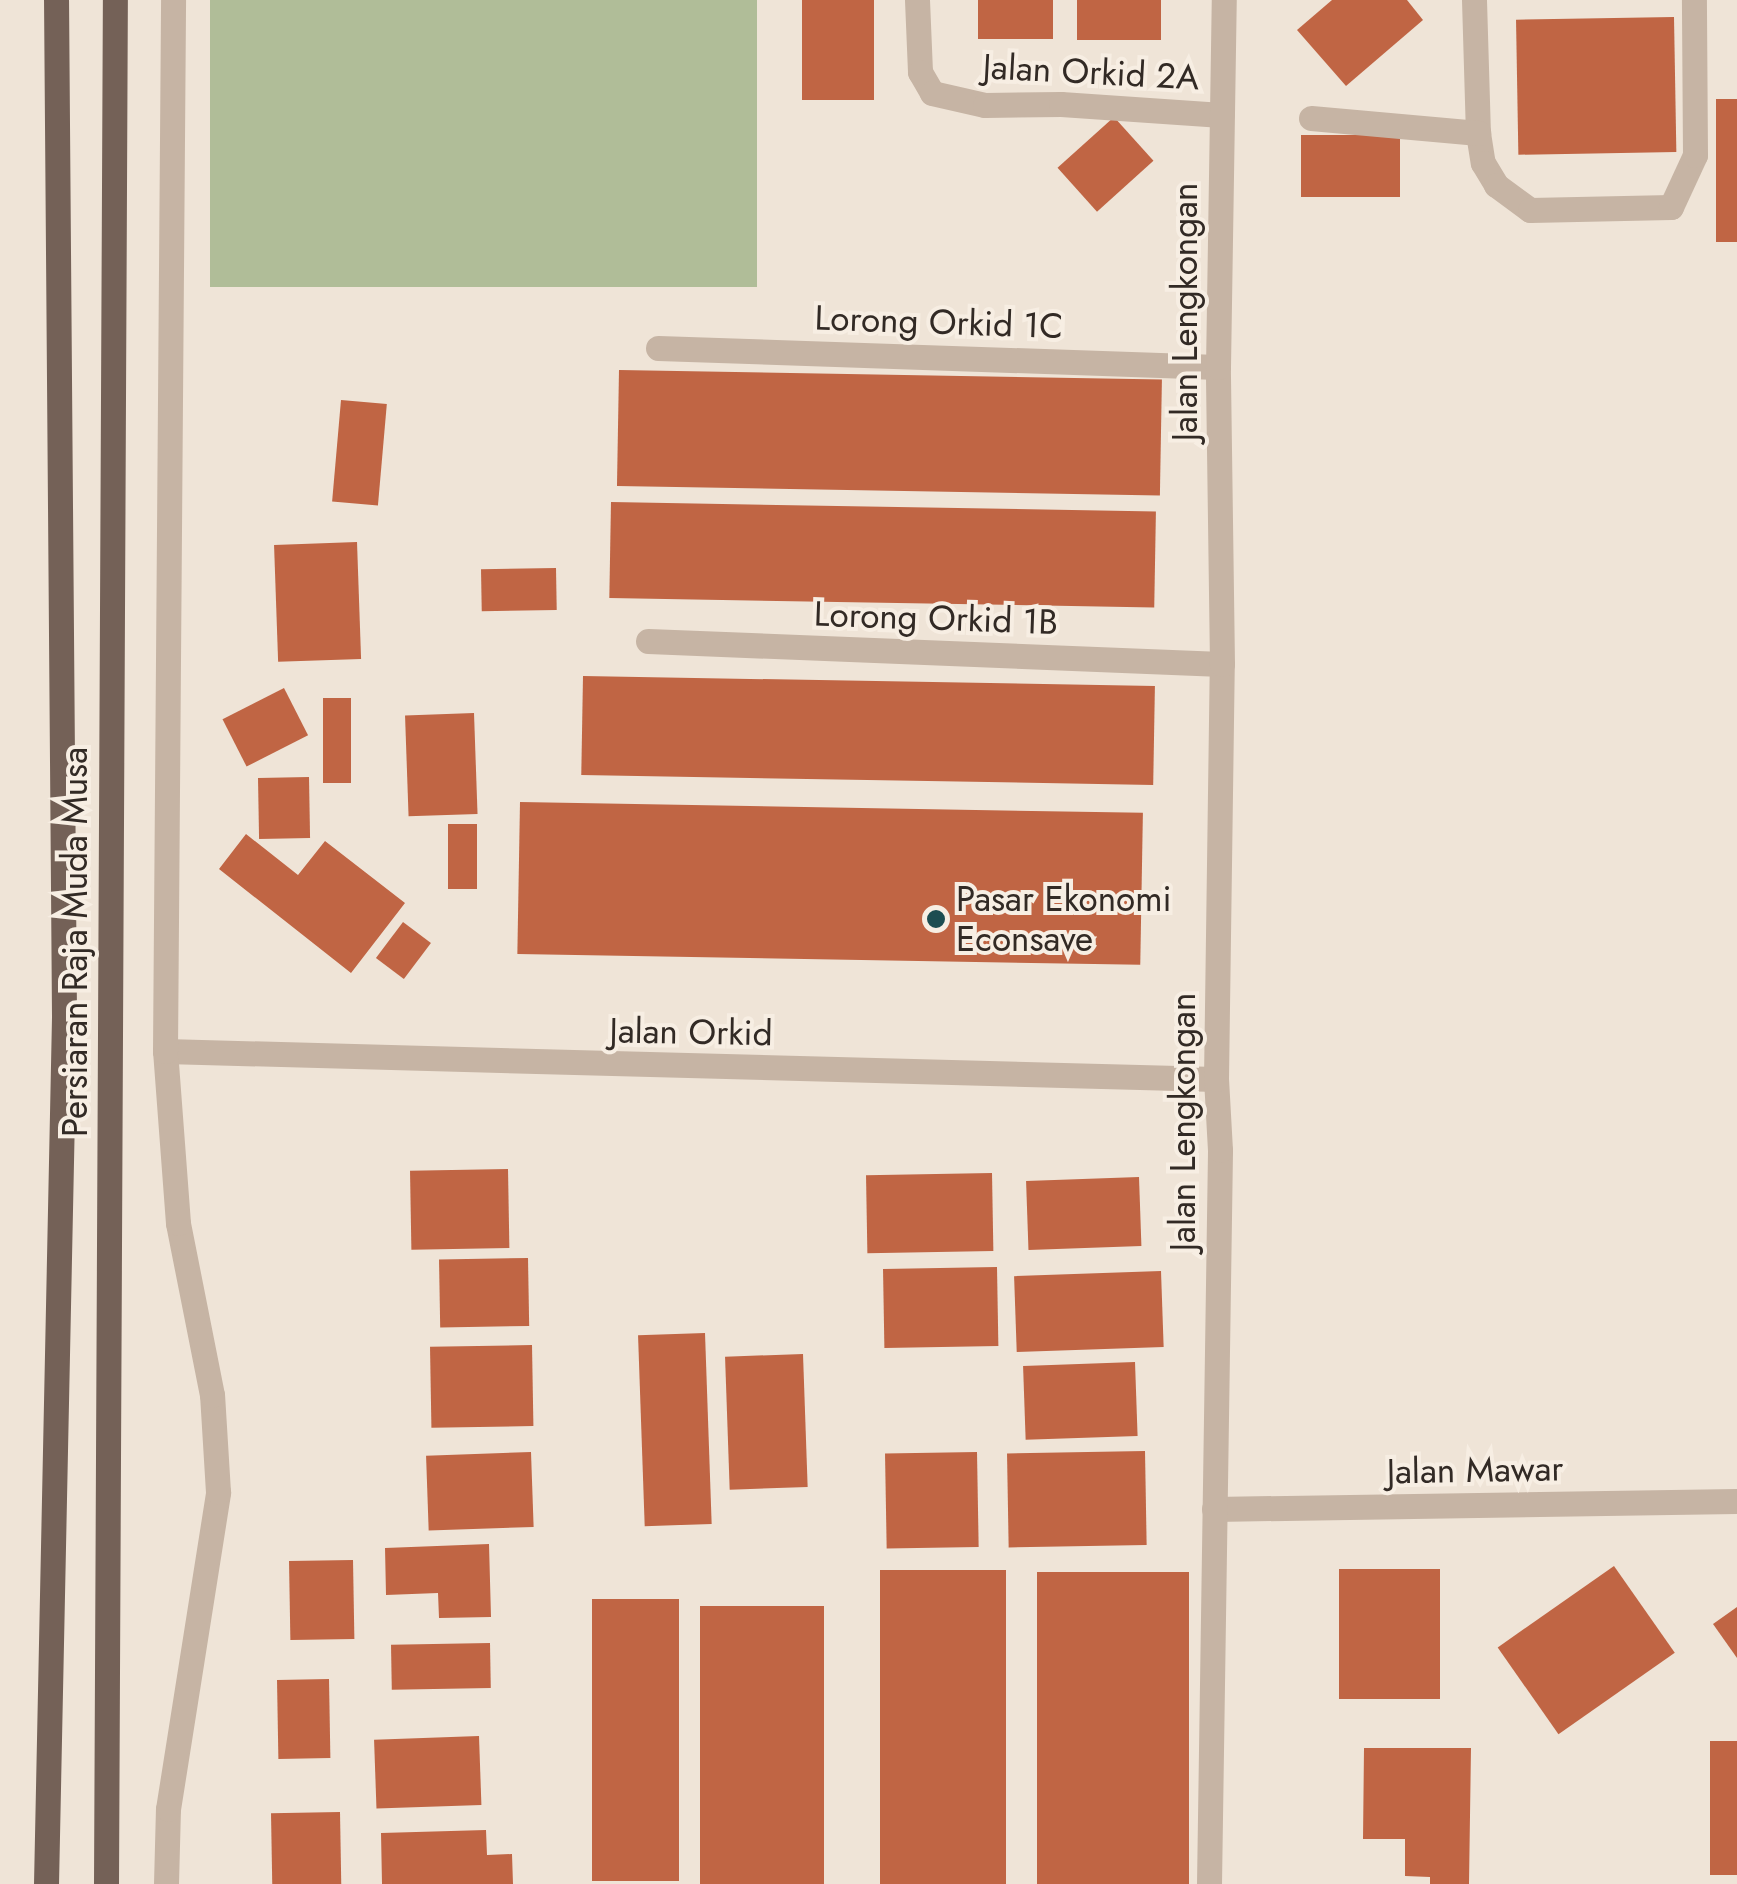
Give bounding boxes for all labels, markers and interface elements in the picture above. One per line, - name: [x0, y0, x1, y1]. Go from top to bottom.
- street label: Jalan Orkid 2A: [982, 45, 1200, 99]
- street label: Jalan Lengkongan: [1164, 183, 1206, 441]
- street label: Lorong Orkid 1C: [814, 297, 1064, 347]
- street label: Lorong Orkid 1B: [813, 593, 1059, 643]
- street label: Persiaran Raja Muda Musa: [54, 747, 96, 1137]
- place label: Pasar Ekonomi Econsave: [956, 878, 1172, 960]
- marker: Pasar Ekonomi Econsave: [925, 908, 947, 930]
- street label: Jalan Lengkongan: [1162, 993, 1204, 1251]
- street label: Jalan Orkid: [609, 1010, 773, 1054]
- street label: Jalan Mawar: [1386, 1447, 1564, 1493]

